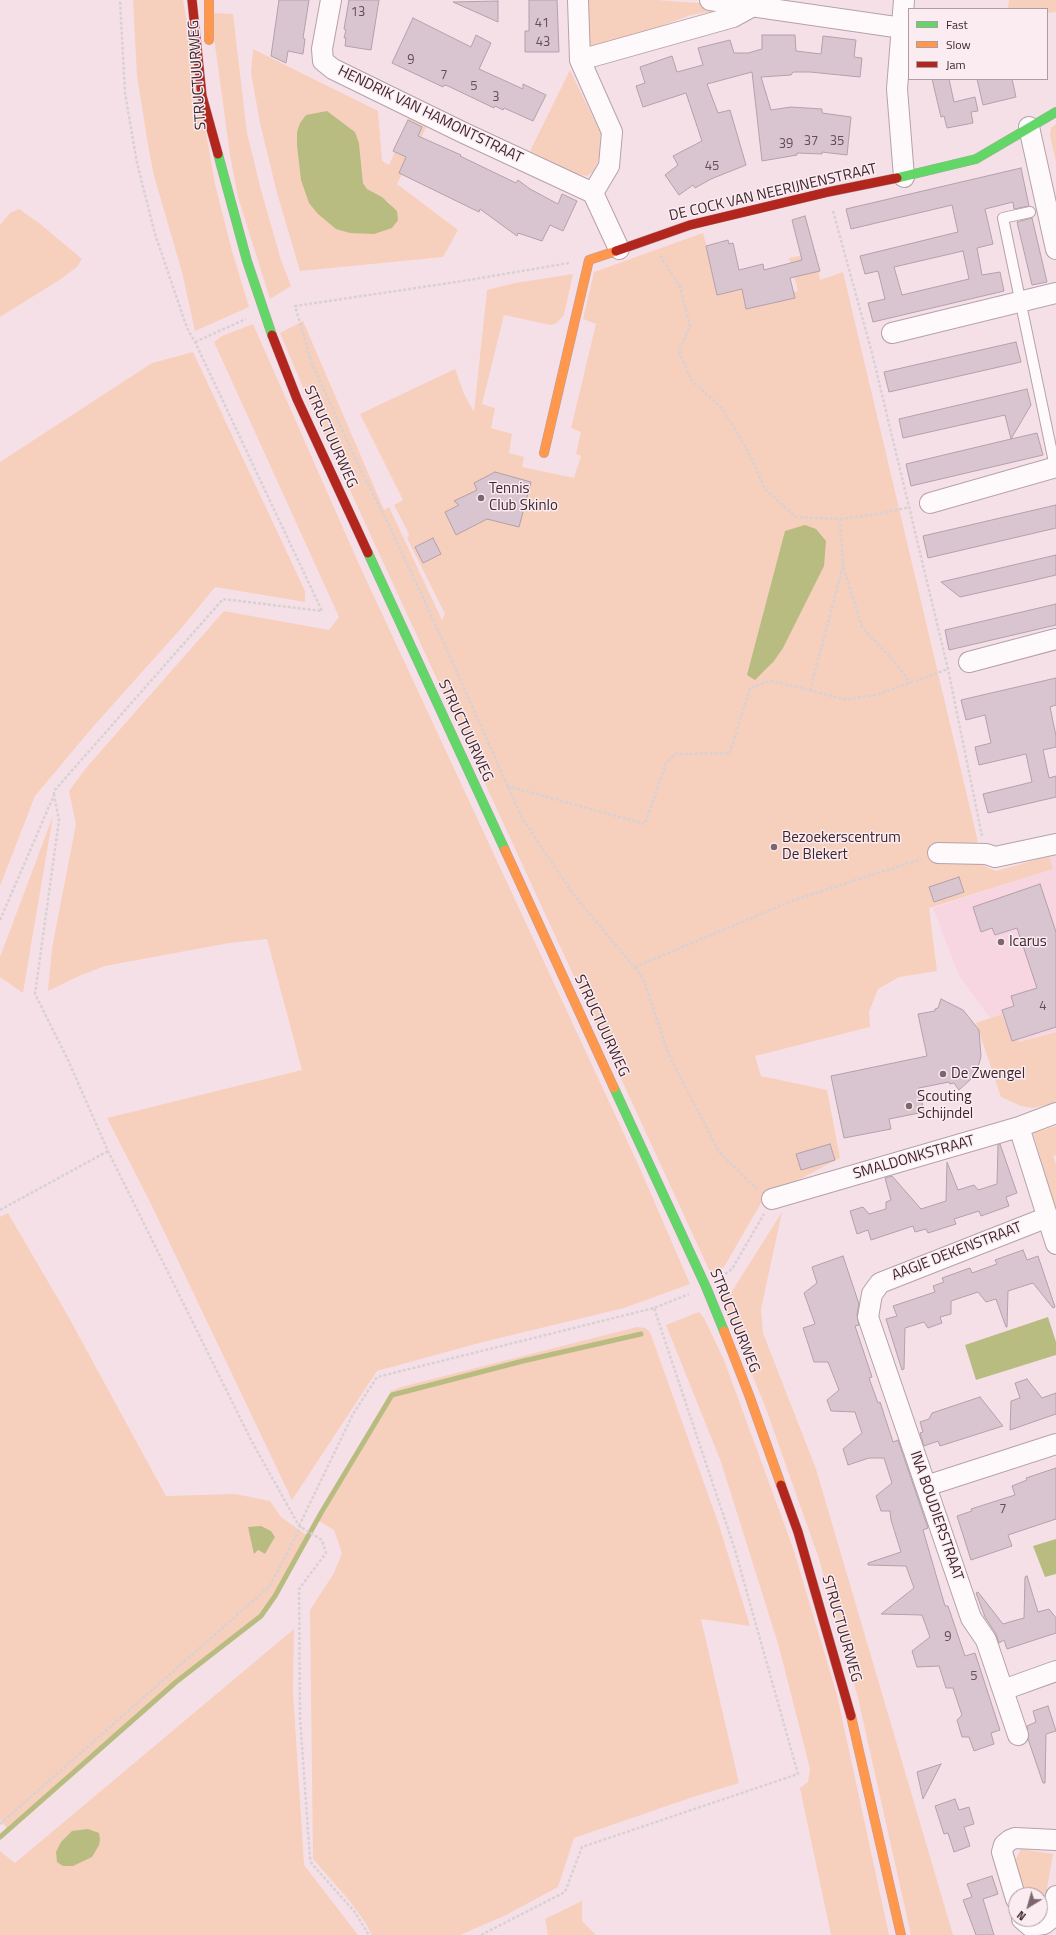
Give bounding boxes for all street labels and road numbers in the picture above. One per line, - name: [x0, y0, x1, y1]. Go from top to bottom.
- street label: STRUCTUURWEG: [185, 19, 211, 131]
- street label: HENDRIK VAN HAMONTSTRAAT: [335, 62, 525, 168]
- street label: DE COCK VAN NEERIJNENSTRAAT: [667, 160, 879, 226]
- street label: STRUCTUURWEG: [299, 383, 361, 491]
- street label: STRUCTUURWEG: [434, 677, 496, 785]
- street label: STRUCTUURWEG: [570, 972, 632, 1080]
- street label: SMALDONKSTRAAT: [851, 1132, 977, 1184]
- street label: AAGJE DEKENSTRAAT: [889, 1219, 1025, 1285]
- street label: STRUCTUURWEG: [705, 1267, 763, 1375]
- street label: INA BOUDIERSTRAAT: [905, 1449, 967, 1583]
- street label: STRUCTUURWEG: [817, 1574, 865, 1684]

